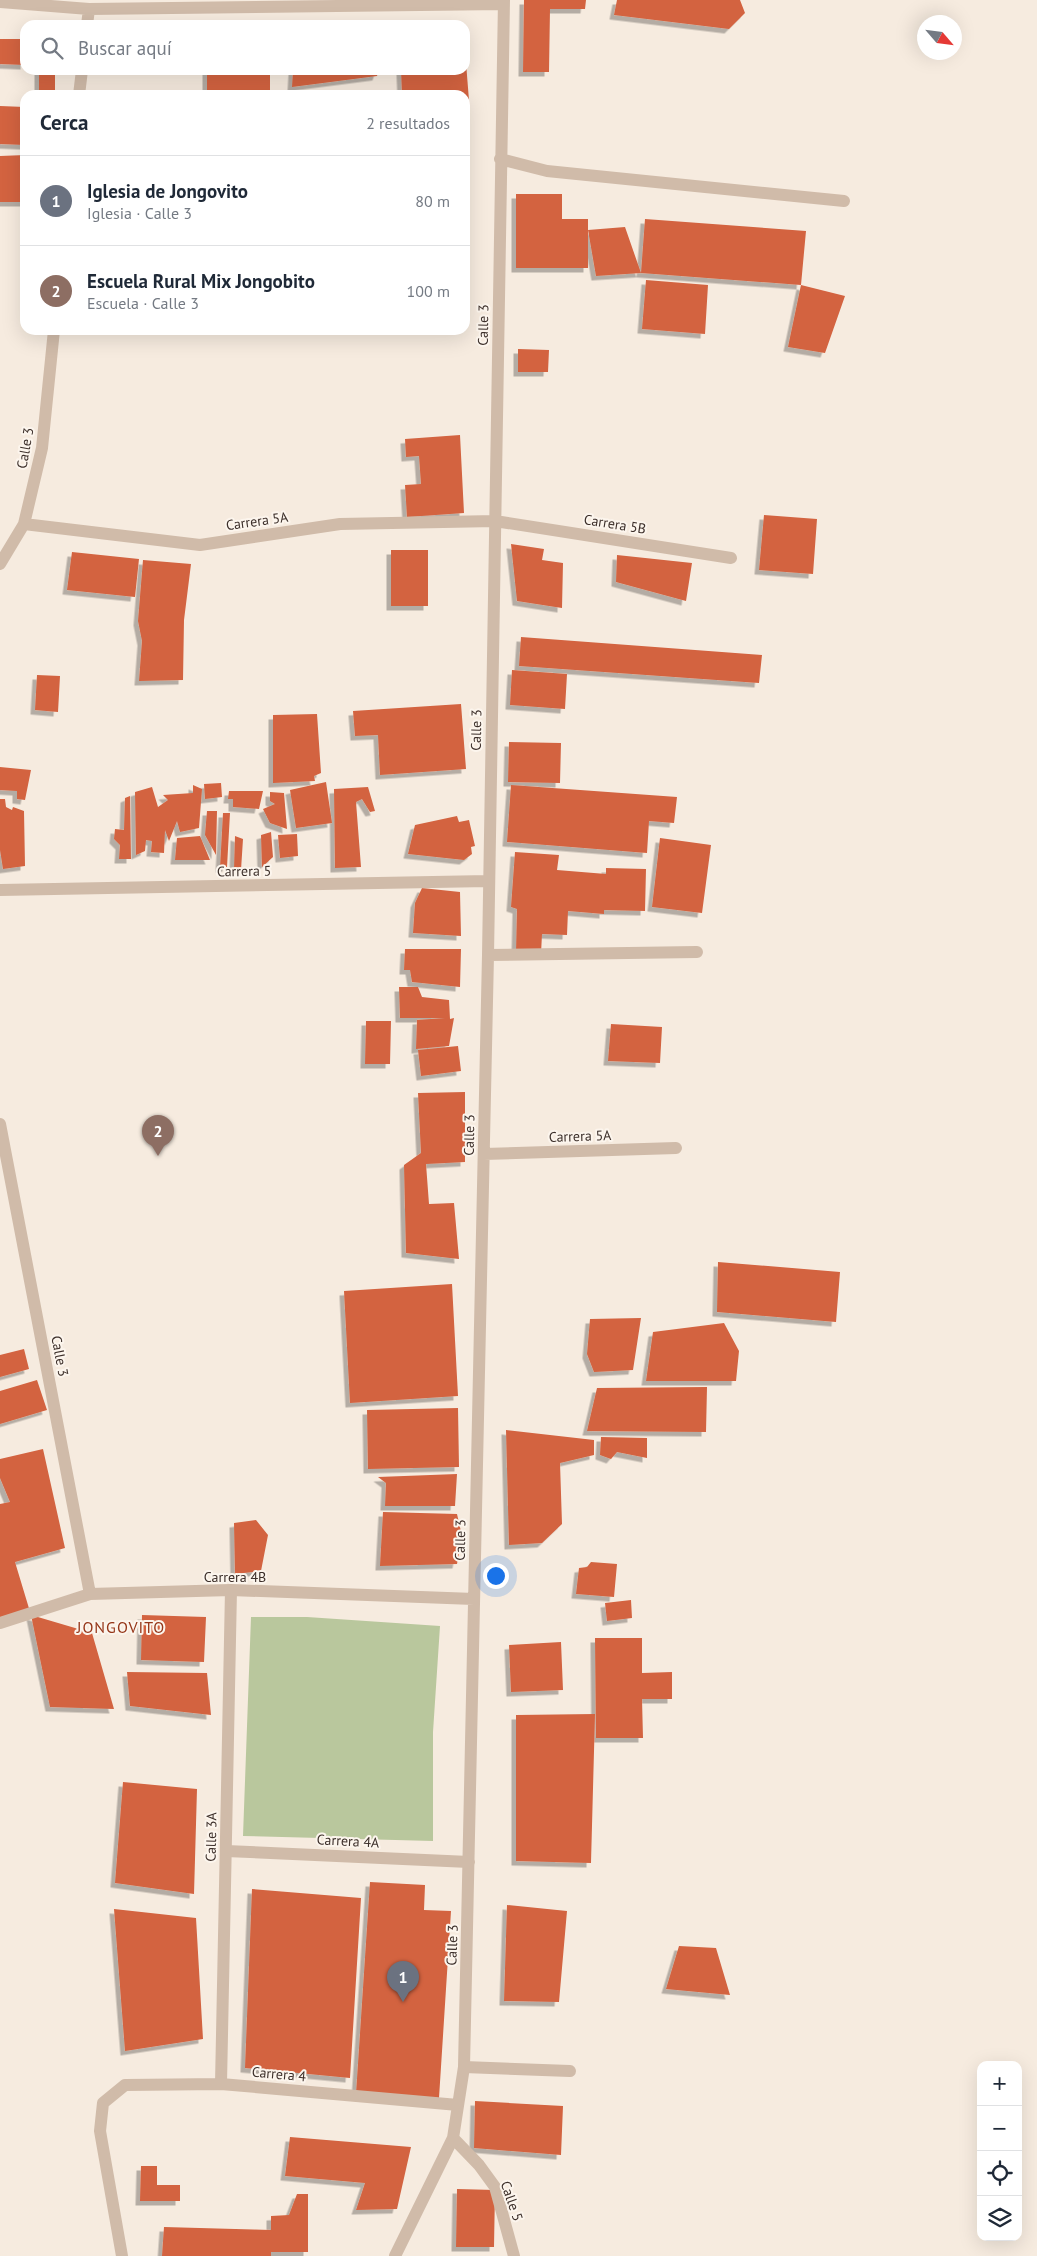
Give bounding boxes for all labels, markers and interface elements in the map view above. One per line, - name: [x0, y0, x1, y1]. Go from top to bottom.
- north arrow: [917, 15, 962, 60]
- search box: [20, 20, 470, 75]
- icon: search: [38, 34, 66, 62]
- text: Buscar aquí: [78, 36, 172, 60]
- text: Cerca: [40, 109, 89, 136]
- text: 2 resultados: [366, 113, 450, 133]
- text: Iglesia de Jongovito: [87, 179, 248, 203]
- text: 1: [51, 191, 61, 211]
- text: 80 m: [415, 191, 450, 211]
- text: Iglesia · Calle 3: [87, 203, 192, 223]
- text: Escuela Rural Mix Jongobito: [87, 269, 315, 293]
- text: 2: [51, 281, 61, 301]
- text: 100 m: [407, 281, 450, 301]
- text: Escuela · Calle 3: [87, 293, 199, 313]
- street label: Calle 3: [474, 304, 492, 346]
- street label: Calle 3: [13, 426, 37, 470]
- street label: Carrera 5A: [225, 508, 290, 534]
- street label: Carrera 5B: [583, 510, 647, 538]
- street label: Calle 3: [467, 709, 485, 751]
- street label: Carrera 5: [217, 862, 271, 880]
- street label: Calle 3: [460, 1114, 478, 1156]
- pin: 2: [142, 1115, 174, 1156]
- street label: Carrera 5A: [548, 1126, 612, 1146]
- street label: Calle 3: [47, 1334, 73, 1378]
- street label: Calle 3: [451, 1519, 469, 1561]
- your location: [483, 1563, 509, 1589]
- street label: Carrera 4B: [204, 1568, 266, 1586]
- district label: JONGOVITO: [76, 1617, 165, 1637]
- street label: Calle 3A: [202, 1811, 220, 1862]
- street label: Carrera 4A: [316, 1830, 381, 1852]
- street label: Calle 3: [442, 1924, 462, 1966]
- pin: 1: [387, 1961, 419, 2002]
- map controls: [977, 2061, 1022, 2241]
- button: +: [977, 2061, 1022, 2106]
- street label: Carrera 4: [251, 2063, 307, 2085]
- button: −: [977, 2106, 1022, 2151]
- button: locate: [977, 2151, 1022, 2196]
- street label: Calle 5: [497, 2179, 527, 2223]
- button: layers: [977, 2196, 1022, 2241]

